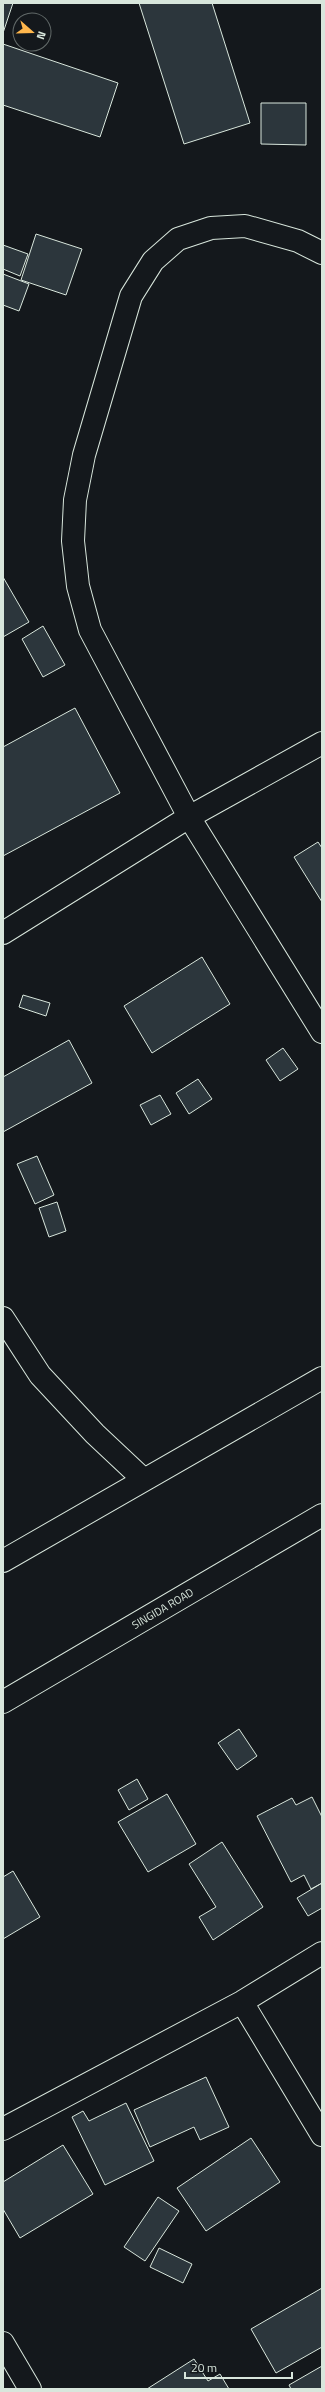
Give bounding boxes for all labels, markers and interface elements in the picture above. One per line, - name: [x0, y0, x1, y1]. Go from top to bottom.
- north arrow: [12, 12, 52, 52]
- text: N: [33, 29, 50, 42]
- street label: SINGIDA ROAD: [129, 1584, 196, 1633]
- scale bar: [185, 2354, 292, 2380]
- text: 20 m: [191, 2358, 217, 2377]

